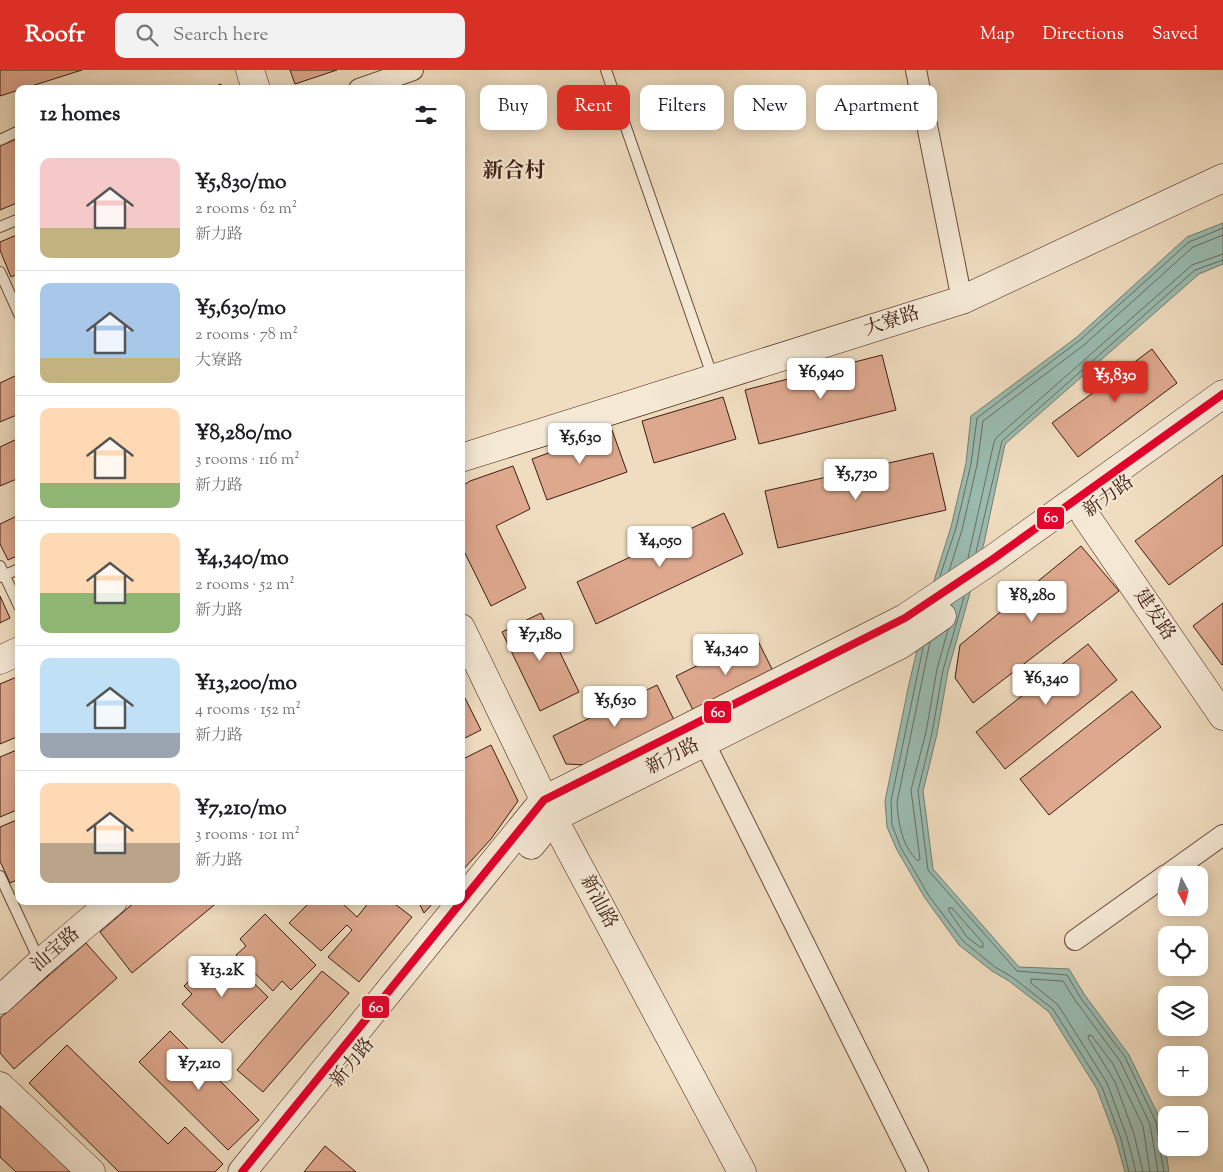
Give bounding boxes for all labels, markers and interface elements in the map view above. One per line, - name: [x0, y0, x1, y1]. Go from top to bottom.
- search box: [115, 13, 465, 58]
- text: Roofr: [25, 18, 85, 52]
- icon: search: [133, 21, 161, 49]
- text: Search here: [173, 22, 268, 49]
- text: Map: [980, 22, 1015, 48]
- text: Directions: [1043, 22, 1124, 48]
- text: Saved: [1152, 22, 1198, 48]
- chip: Buy: [480, 85, 547, 130]
- chip: Rent: [557, 85, 630, 130]
- chip: Filters: [640, 85, 724, 130]
- chip: New: [734, 85, 806, 130]
- chip: Apartment: [816, 85, 937, 130]
- text: 12 homes: [40, 100, 120, 130]
- icon: filters: [412, 101, 440, 129]
- district label: 新合村: [483, 157, 546, 187]
- text: ¥5,830/mo: [195, 168, 286, 198]
- icon: home: [80, 178, 140, 238]
- text: 2 rooms · 62 m²: [195, 198, 297, 221]
- text: 新力路: [195, 224, 243, 247]
- text: ¥5,630/mo: [195, 294, 286, 324]
- street label: 大寮路: [861, 300, 923, 344]
- icon: home: [80, 303, 140, 363]
- text: 2 rooms · 78 m²: [195, 324, 298, 347]
- text: 大寮路: [195, 350, 243, 373]
- pin: ¥6,940: [780, 358, 862, 400]
- pin: ¥5,830: [1074, 360, 1156, 403]
- text: ¥6,940: [798, 362, 844, 385]
- text: ¥5,830: [1094, 365, 1136, 388]
- text: ¥8,280/mo: [195, 419, 292, 449]
- pin: ¥5,630: [539, 422, 621, 465]
- text: ¥5,630: [559, 427, 601, 450]
- icon: home: [80, 428, 140, 488]
- text: 3 rooms · 116 m²: [195, 449, 300, 472]
- pin: ¥5,730: [815, 458, 897, 501]
- text: ¥5,730: [835, 463, 877, 486]
- street label: 新力路: [1078, 469, 1140, 525]
- text: 新力路: [195, 475, 243, 498]
- line badge: 60: [1036, 506, 1065, 530]
- text: 60: [1044, 509, 1059, 529]
- pin: ¥4,050: [619, 526, 701, 568]
- text: ¥4,050: [638, 530, 682, 553]
- text: ¥4,340/mo: [195, 544, 289, 574]
- icon: home: [80, 553, 140, 613]
- text: 2 rooms · 52 m²: [195, 574, 295, 597]
- pin: ¥8,280: [991, 580, 1073, 623]
- street label: 建发路: [1127, 584, 1181, 646]
- text: ¥8,280: [1009, 585, 1055, 608]
- text: 新力路: [195, 600, 243, 623]
- pin: ¥7,180: [499, 620, 581, 662]
- text: ¥7,180: [518, 624, 562, 647]
- pin: ¥4,340: [685, 634, 767, 676]
- text: ¥4,340: [704, 638, 748, 661]
- pin: ¥6,340: [1005, 664, 1087, 706]
- text: ¥6,340: [1023, 668, 1069, 691]
- text: ¥13,200/mo: [195, 669, 297, 699]
- icon: home: [80, 678, 140, 738]
- pin: ¥5,630: [574, 686, 656, 728]
- text: ¥5,630: [594, 690, 636, 713]
- text: 4 rooms · 152 m²: [195, 699, 301, 722]
- line badge: 60: [703, 700, 732, 724]
- text: 60: [711, 704, 726, 724]
- text: 新力路: [195, 725, 243, 748]
- street label: 新力路: [641, 732, 705, 782]
- text: ¥7,210/mo: [195, 794, 287, 824]
- icon: home: [80, 803, 140, 863]
- text: 3 rooms · 101 m²: [195, 824, 300, 847]
- text: 新力路: [195, 850, 243, 873]
- north arrow: [1158, 866, 1208, 916]
- map controls: [1158, 866, 1208, 1156]
- street label: 新汕路: [573, 870, 623, 934]
- street label: 汕宝路: [26, 921, 86, 979]
- button: locate: [1158, 926, 1208, 976]
- pin: ¥13.2K: [181, 956, 263, 998]
- text: ¥13.2K: [199, 960, 245, 983]
- button: layers: [1158, 986, 1208, 1036]
- line badge: 60: [361, 995, 390, 1019]
- text: 60: [369, 999, 384, 1019]
- street label: 新力路: [325, 1032, 381, 1094]
- button: +: [1158, 1046, 1208, 1096]
- pin: ¥7,210: [158, 1048, 240, 1091]
- text: ¥7,210: [178, 1053, 220, 1076]
- button: −: [1158, 1106, 1208, 1156]

